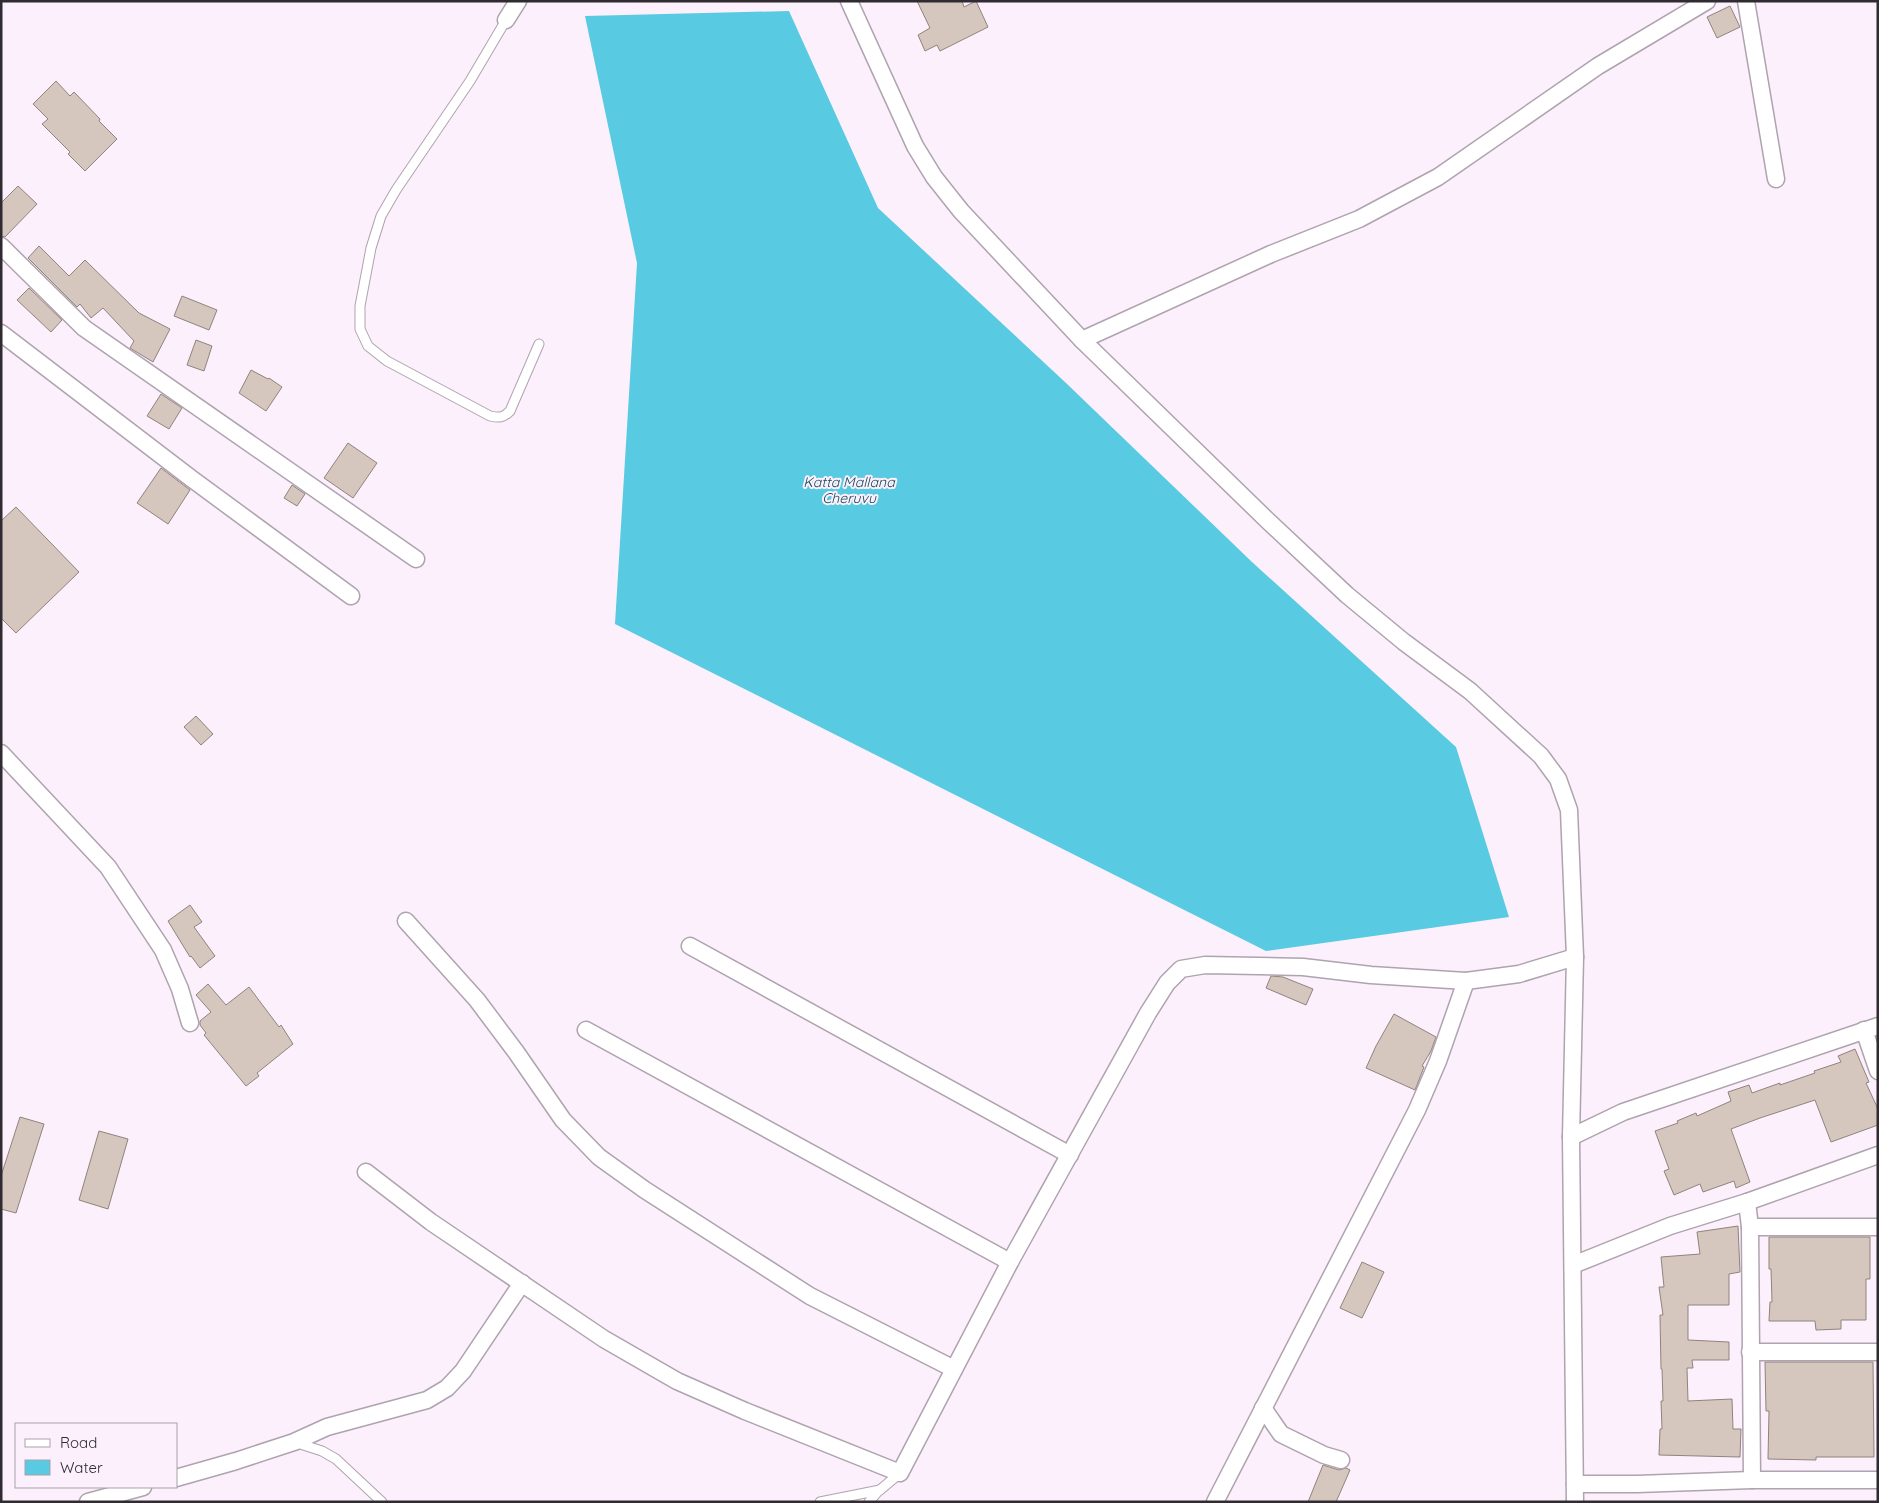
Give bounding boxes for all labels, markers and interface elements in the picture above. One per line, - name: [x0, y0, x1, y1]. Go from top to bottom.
- water label: Katta Mallana Cheruvu: [803, 473, 896, 507]
- legend: [15, 1423, 178, 1488]
- text: Road: [60, 1433, 97, 1452]
- text: Water: [60, 1458, 103, 1477]

